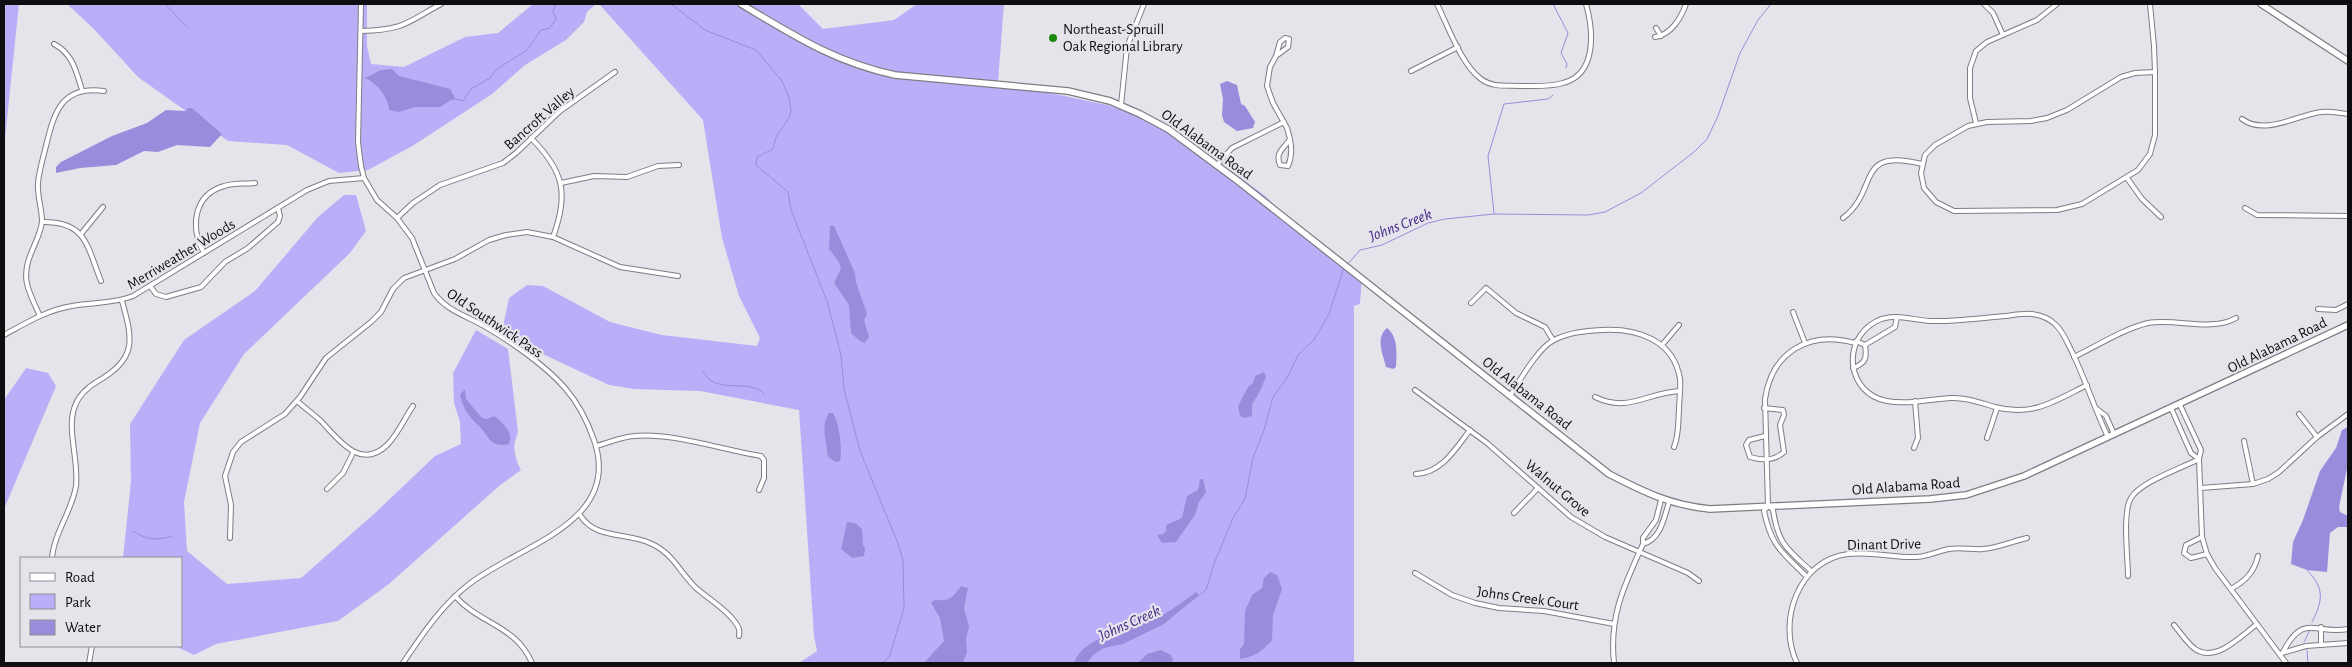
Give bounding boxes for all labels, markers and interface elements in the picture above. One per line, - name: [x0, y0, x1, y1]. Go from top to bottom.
- place label: Northeast-Spruill Oak Regional Library: [1063, 22, 1183, 54]
- marker: Northeast-Spruill Oak Regional Library: [1047, 32, 1059, 44]
- street label: Bancroft Valley: [501, 84, 578, 153]
- street label: Old Alabama Road: [1158, 106, 1255, 182]
- water label: Johns Creek: [1366, 206, 1434, 245]
- street label: Merriweather Woods: [125, 216, 238, 293]
- street label: Old Southwick Pass: [444, 286, 545, 361]
- street label: Old Alabama Road: [2225, 315, 2329, 376]
- street label: Old Alabama Road: [1479, 354, 1574, 433]
- street label: Walnut Grove: [1522, 457, 1593, 520]
- street label: Old Alabama Road: [1851, 475, 1961, 498]
- street label: Dinant Drive: [1847, 536, 1921, 553]
- legend: [20, 557, 182, 647]
- text: Road: [65, 570, 95, 585]
- street label: Johns Creek Court: [1476, 584, 1580, 613]
- text: Park: [65, 595, 91, 610]
- water label: Johns Creek: [1095, 602, 1163, 644]
- text: Water: [65, 620, 101, 635]

